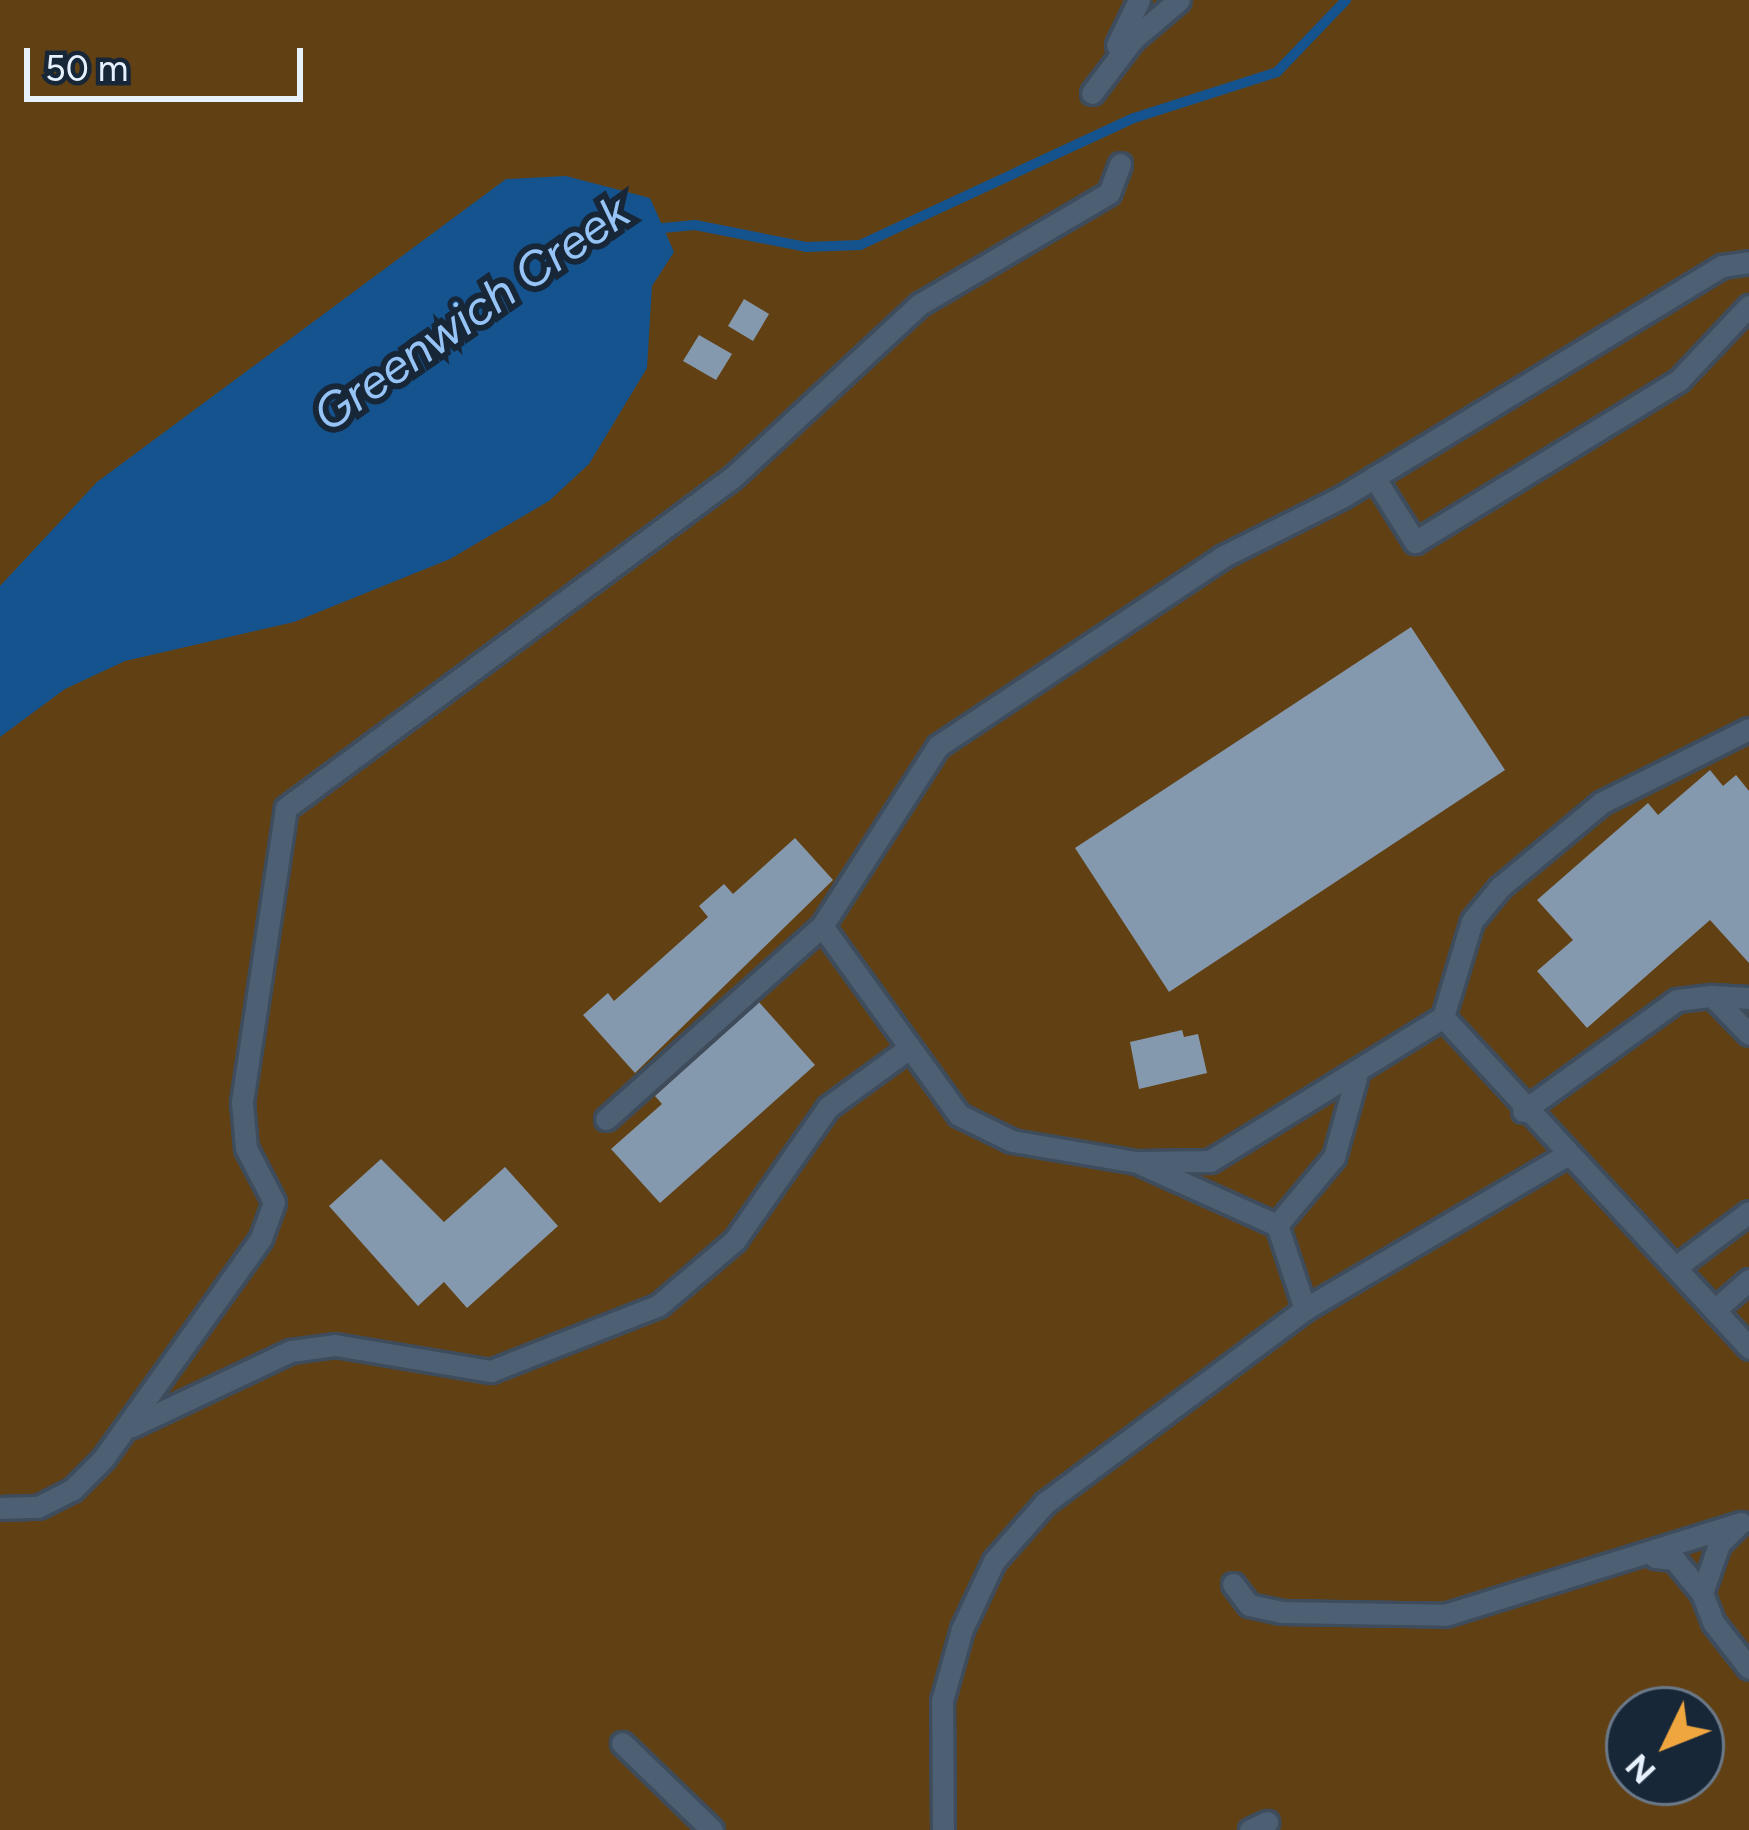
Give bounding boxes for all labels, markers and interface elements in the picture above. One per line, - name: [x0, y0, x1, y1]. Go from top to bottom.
- scale bar: [30, 24, 309, 98]
- text: 50 m: [45, 47, 128, 90]
- water label: Greenwich Creek: [302, 183, 640, 443]
- north arrow: [1605, 1686, 1725, 1806]
- text: N: [1618, 1746, 1663, 1791]

